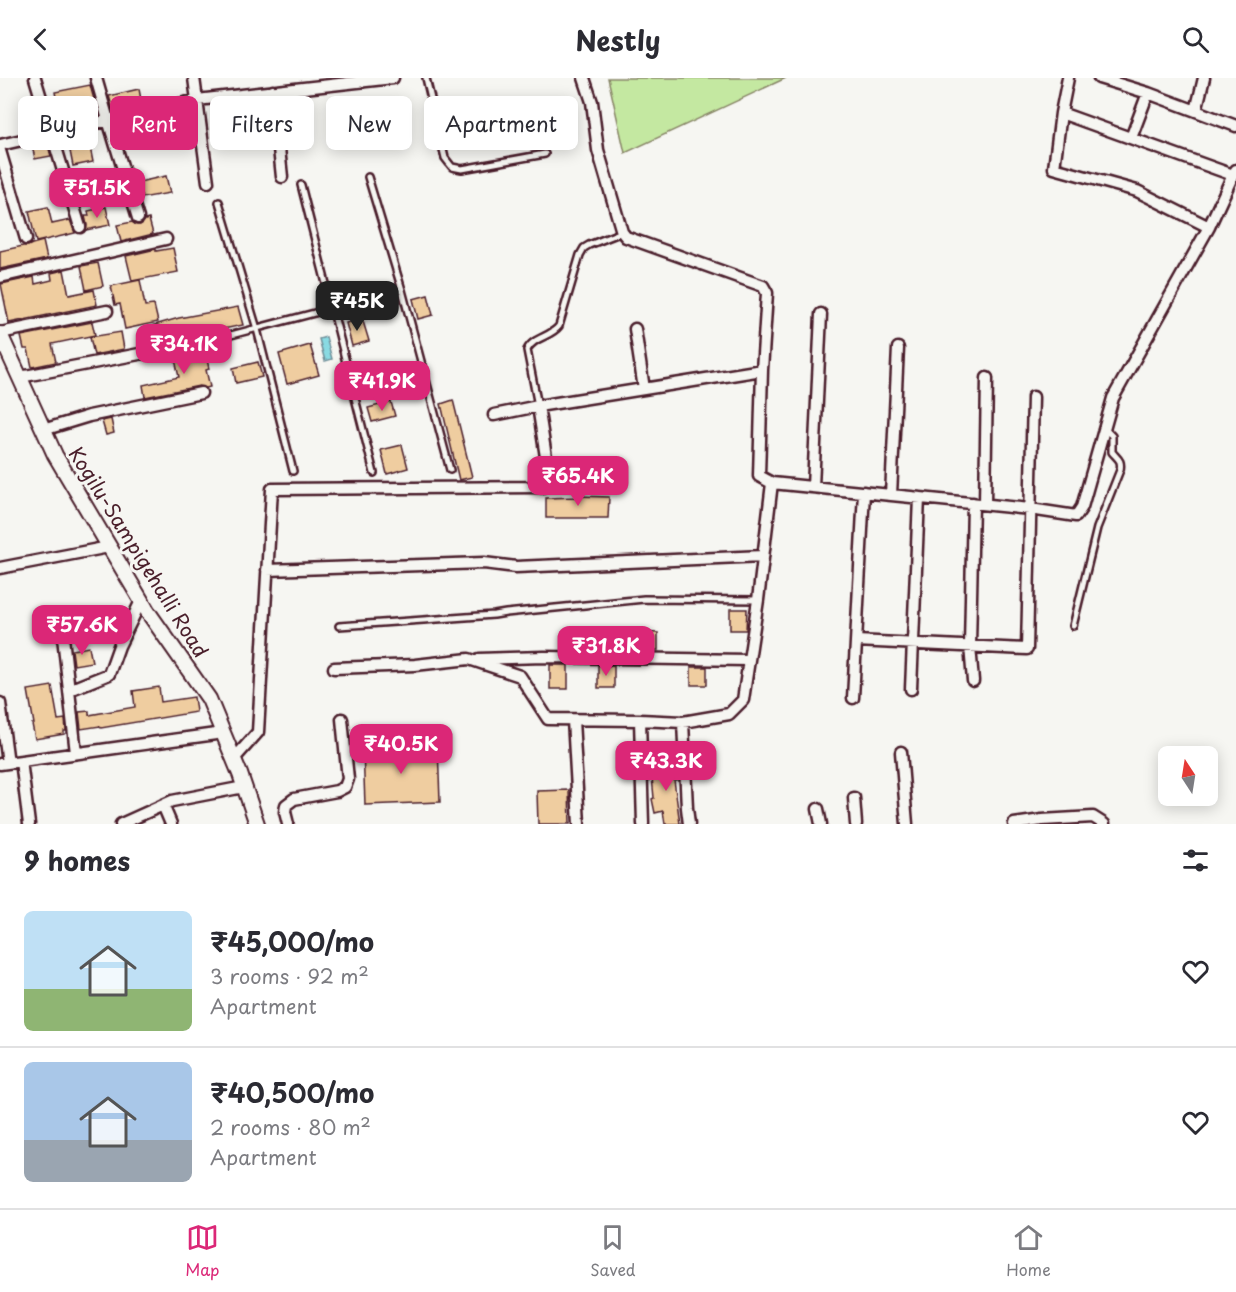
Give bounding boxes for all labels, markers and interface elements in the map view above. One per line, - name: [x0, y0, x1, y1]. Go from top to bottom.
- text: Nestly: [575, 19, 661, 60]
- icon: back: [24, 23, 57, 56]
- icon: search: [1179, 23, 1212, 56]
- chip: Buy: [18, 96, 98, 150]
- chip: Rent: [110, 96, 198, 150]
- chip: Filters: [210, 96, 314, 150]
- chip: New: [326, 96, 412, 150]
- chip: Apartment: [424, 96, 578, 150]
- pin: ₹51.5K: [48, 168, 146, 219]
- text: ₹51.5K: [63, 172, 131, 202]
- pin: ₹45K: [321, 281, 393, 332]
- text: ₹45K: [330, 285, 384, 315]
- pin: ₹34.1K: [135, 324, 233, 375]
- text: ₹34.1K: [150, 328, 218, 358]
- pin: ₹41.9K: [333, 361, 431, 412]
- text: ₹41.9K: [348, 365, 416, 395]
- street label: Kogilu-Sampigehalli Road: [62, 441, 216, 663]
- pin: ₹65.4K: [529, 456, 627, 507]
- text: ₹65.4K: [541, 460, 615, 490]
- pin: ₹57.6K: [33, 605, 131, 656]
- text: ₹57.6K: [46, 609, 118, 639]
- pin: ₹31.8K: [557, 626, 655, 677]
- text: ₹31.8K: [572, 630, 640, 660]
- pin: ₹40.5K: [352, 724, 450, 775]
- text: ₹40.5K: [364, 728, 438, 758]
- pin: ₹43.3K: [617, 741, 715, 792]
- text: ₹43.3K: [629, 745, 703, 775]
- north arrow: [1158, 746, 1218, 806]
- map controls: [1158, 746, 1218, 806]
- text: 9 homes: [24, 841, 130, 880]
- icon: filters: [1179, 844, 1212, 877]
- text: ₹45,000/mo: [210, 922, 374, 961]
- icon: home: [72, 935, 144, 1007]
- icon: heart: [1179, 955, 1212, 988]
- text: 3 rooms · 92 m²: [210, 961, 369, 991]
- text: Apartment: [210, 991, 317, 1021]
- text: ₹40,500/mo: [210, 1073, 374, 1112]
- icon: home: [72, 1086, 144, 1158]
- icon: heart: [1179, 1106, 1212, 1139]
- text: 2 rooms · 80 m²: [210, 1112, 371, 1142]
- text: Apartment: [210, 1142, 317, 1172]
- tab: Map: [185, 1221, 220, 1281]
- tab: Saved: [590, 1221, 636, 1281]
- tab: Home: [1006, 1221, 1051, 1281]

